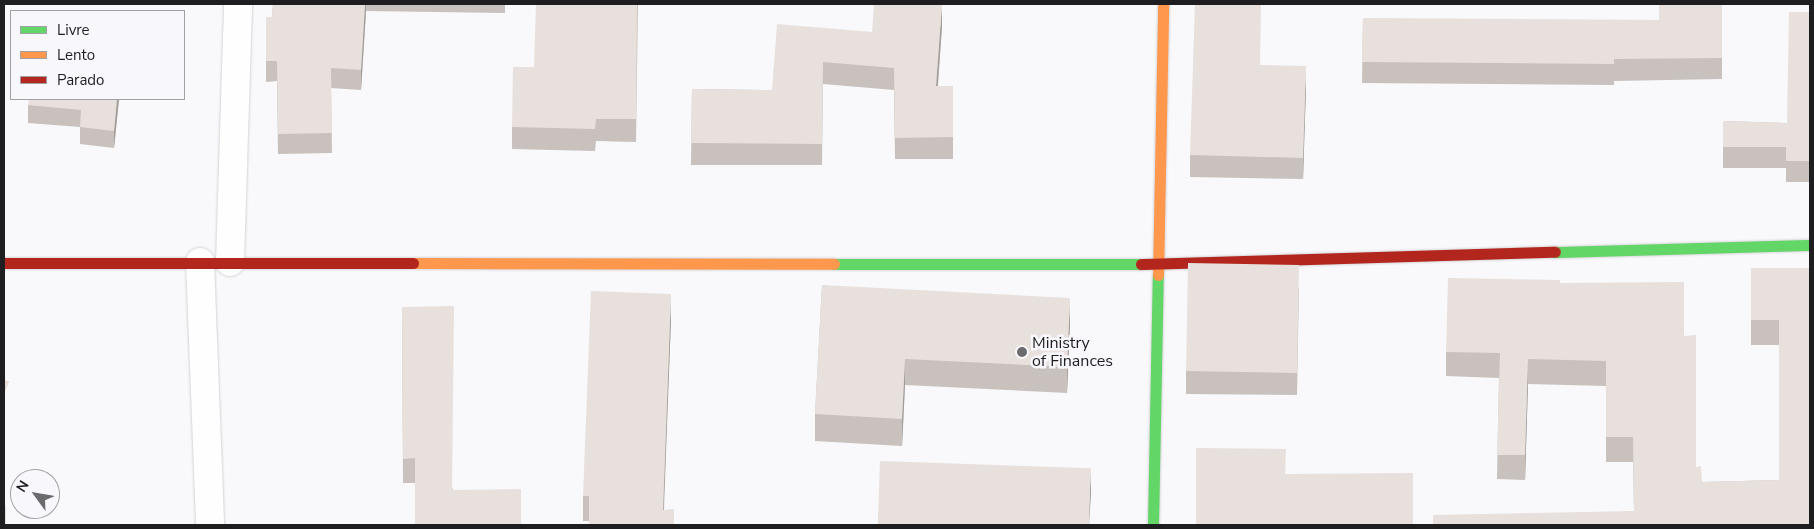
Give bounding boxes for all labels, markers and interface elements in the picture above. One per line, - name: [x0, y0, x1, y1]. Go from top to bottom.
- legend: [10, 10, 185, 100]
- text: Livre: [57, 20, 90, 40]
- text: Lento: [57, 45, 95, 65]
- text: Parado: [57, 70, 104, 90]
- place label: Ministry of Finances: [1032, 333, 1113, 371]
- marker: Ministry of Finances: [1016, 346, 1028, 358]
- north arrow: [10, 469, 60, 519]
- text: N: [12, 477, 34, 496]

